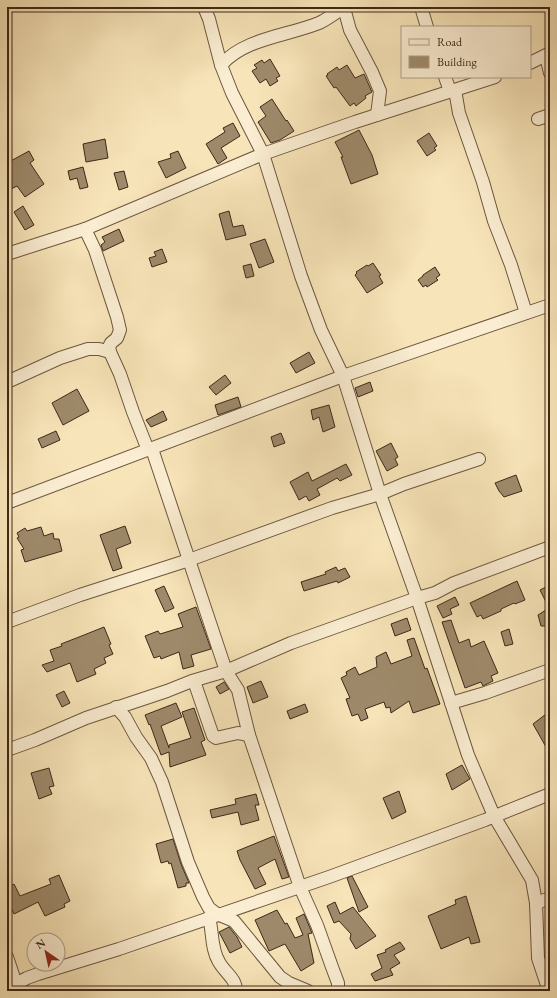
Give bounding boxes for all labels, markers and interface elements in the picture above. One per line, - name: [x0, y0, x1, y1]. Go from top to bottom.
- legend: [401, 26, 531, 78]
- text: Road: [437, 34, 463, 50]
- text: Building: [437, 54, 478, 70]
- north arrow: [26, 932, 66, 972]
- text: N: [33, 935, 48, 952]

